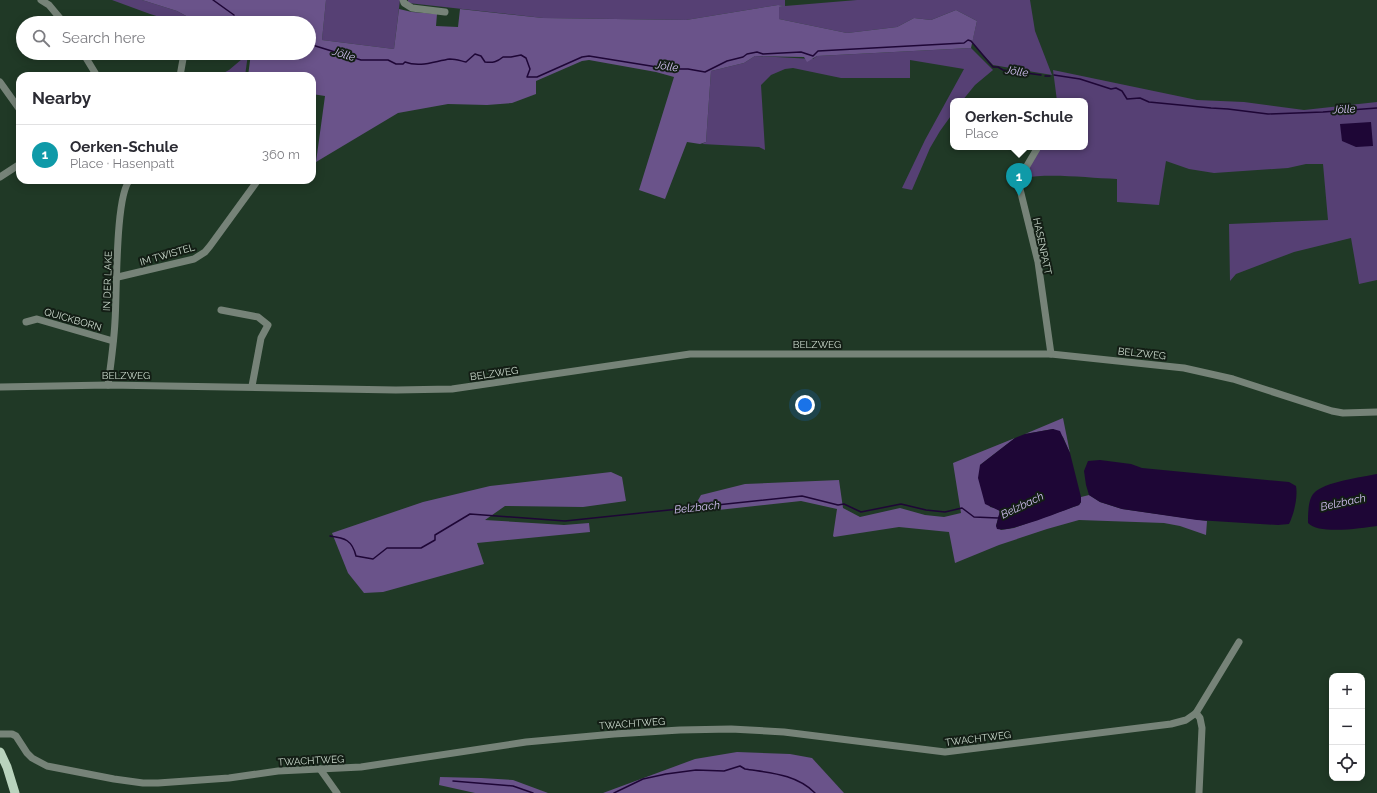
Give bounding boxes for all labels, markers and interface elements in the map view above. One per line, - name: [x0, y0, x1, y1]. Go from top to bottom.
- search box: [16, 16, 316, 60]
- icon: search: [30, 27, 52, 49]
- text: Search here: [62, 29, 145, 47]
- water label: Jölle: [330, 45, 357, 64]
- water label: Jölle: [654, 58, 679, 75]
- water label: Jölle: [1004, 63, 1029, 80]
- text: Nearby: [32, 88, 91, 108]
- popup: [950, 98, 1088, 150]
- water label: Jölle: [1331, 102, 1356, 117]
- text: Oerken-Schule: [965, 108, 1073, 126]
- text: Place: [965, 126, 998, 141]
- text: Oerken-Schule: [70, 138, 178, 156]
- text: 1: [42, 147, 48, 162]
- text: 360 m: [262, 147, 300, 162]
- text: Place · Hasenpatt: [70, 156, 174, 171]
- pin: 1: [1006, 163, 1032, 196]
- street label: HASENPATT: [1031, 217, 1054, 276]
- street label: IM TWISTEL: [138, 241, 196, 268]
- street label: IN DER LAKE: [101, 251, 114, 311]
- street label: QUICKBORN: [43, 306, 103, 333]
- street label: BELZWEG: [793, 339, 841, 350]
- street label: BELZWEG: [1117, 345, 1167, 361]
- street label: BELZWEG: [469, 365, 519, 382]
- street label: BELZWEG: [102, 370, 150, 381]
- your location: [795, 395, 815, 415]
- water label: Belzbach: [999, 490, 1046, 521]
- water label: Belzbach: [1319, 491, 1367, 514]
- water label: Belzbach: [673, 499, 721, 516]
- map controls: [1329, 673, 1365, 781]
- button: +: [1329, 673, 1365, 709]
- button: −: [1329, 709, 1365, 745]
- street label: TWACHTWEG: [599, 716, 666, 731]
- street label: TWACHTWEG: [944, 729, 1012, 748]
- button: locate: [1329, 745, 1365, 781]
- street label: TWACHTWEG: [278, 753, 344, 768]

